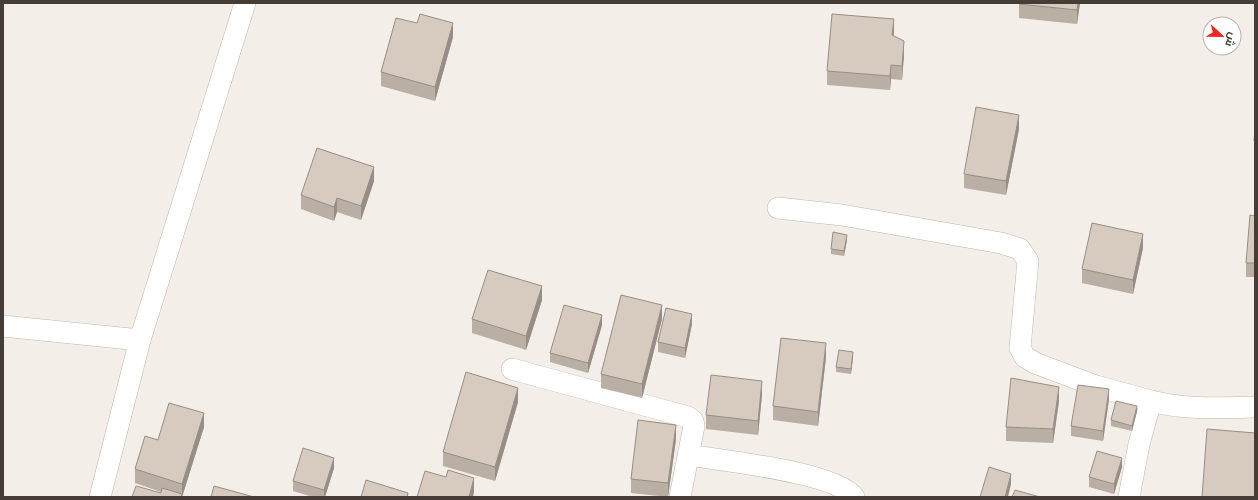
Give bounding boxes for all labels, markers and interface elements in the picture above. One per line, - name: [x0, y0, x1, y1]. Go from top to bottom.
- north arrow: [1202, 16, 1242, 56]
- text: ش: [1221, 30, 1241, 49]

